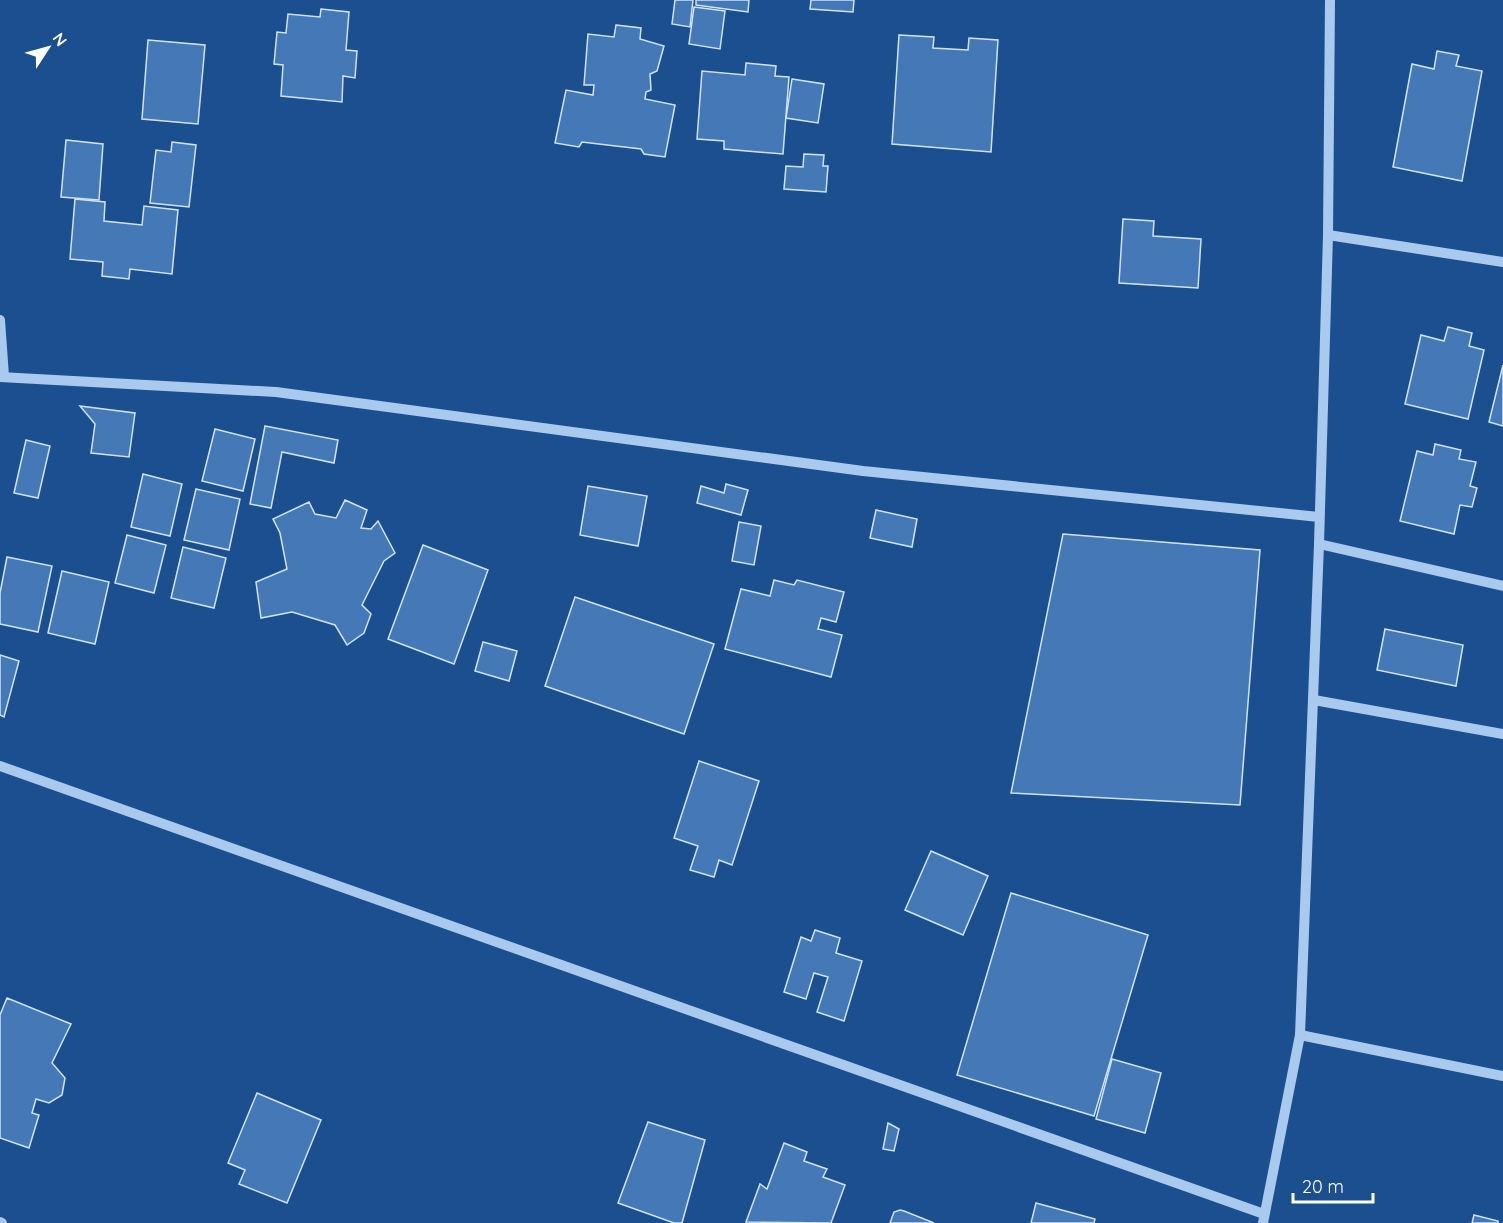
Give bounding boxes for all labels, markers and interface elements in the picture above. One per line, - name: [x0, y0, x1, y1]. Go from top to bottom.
- north arrow: [18, 18, 78, 78]
- text: N: [49, 29, 72, 50]
- scale bar: [1293, 1166, 1372, 1204]
- text: 20 m: [1302, 1175, 1344, 1198]

